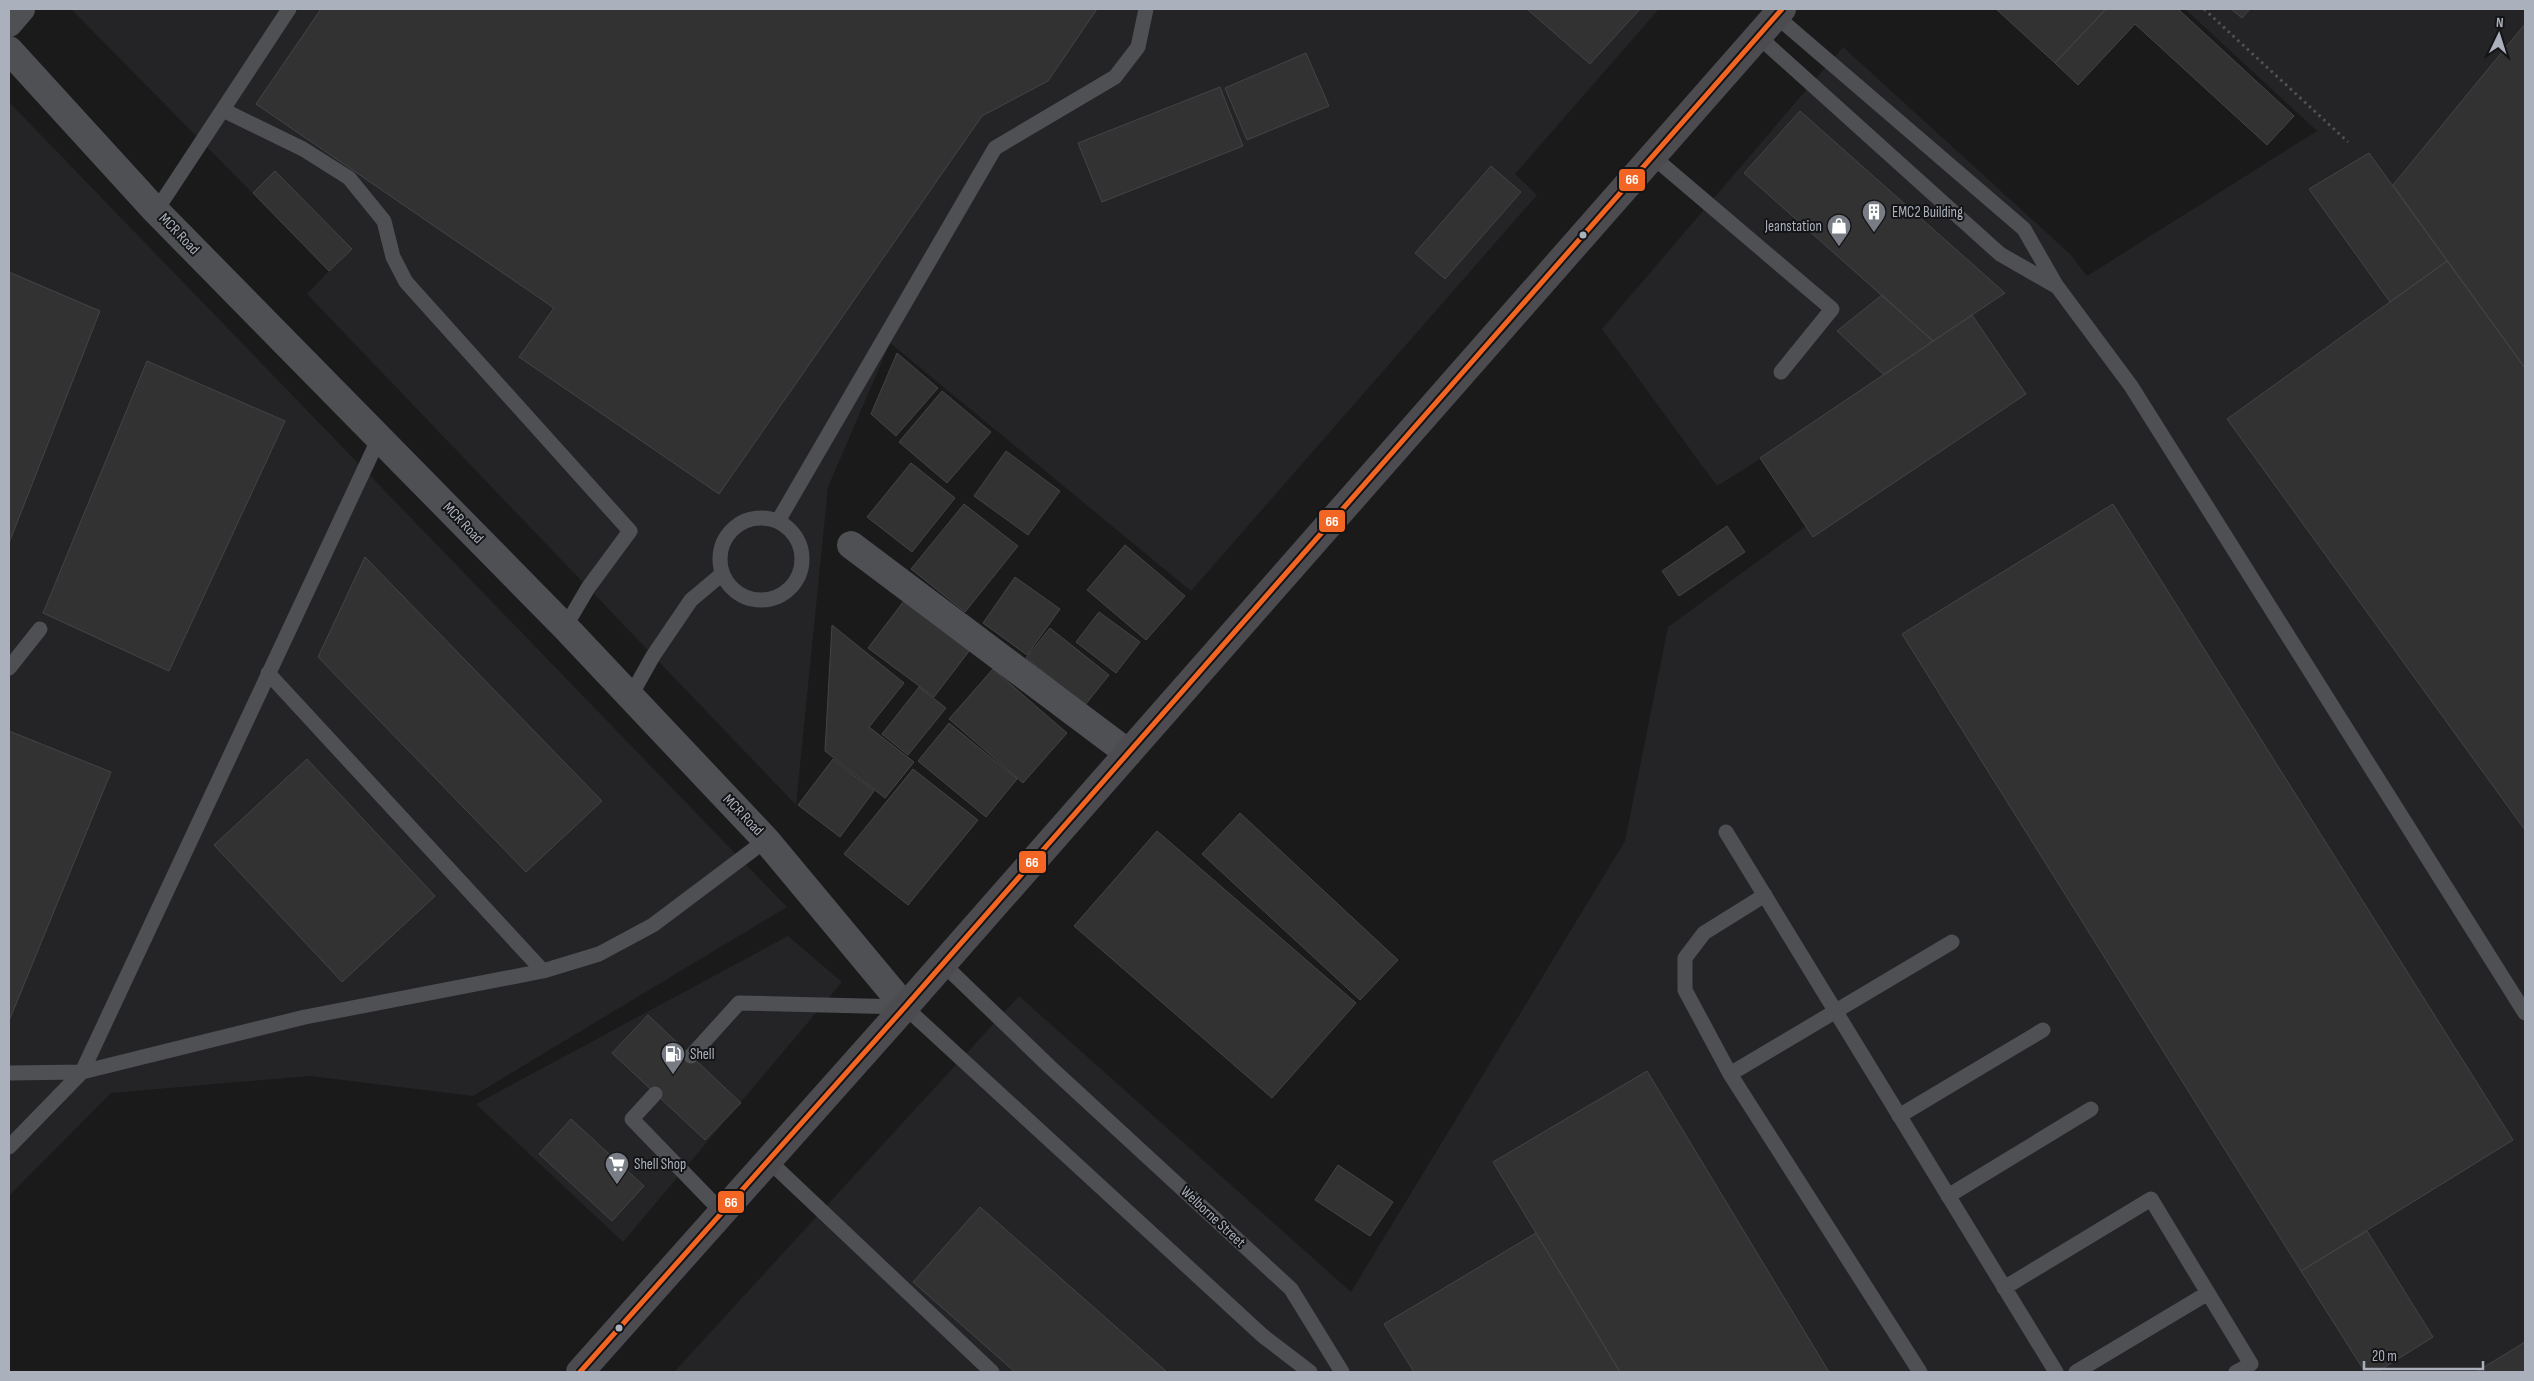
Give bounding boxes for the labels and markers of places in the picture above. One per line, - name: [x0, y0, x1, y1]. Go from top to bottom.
- building icon: EMC2 Building: [1861, 199, 1887, 233]
- place label: EMC2 Building: [1892, 203, 1963, 222]
- shop icon: Jeanstation: [1826, 213, 1852, 247]
- place label: Jeanstation: [1764, 217, 1822, 236]
- unlabelled marker: [1578, 230, 1588, 240]
- fuel station icon: Shell: [660, 1041, 686, 1075]
- place label: Shell: [690, 1045, 714, 1064]
- supermarket icon: Shell Shop: [604, 1151, 630, 1185]
- place label: Shell Shop: [634, 1155, 686, 1174]
- unlabelled marker: [614, 1323, 624, 1333]

